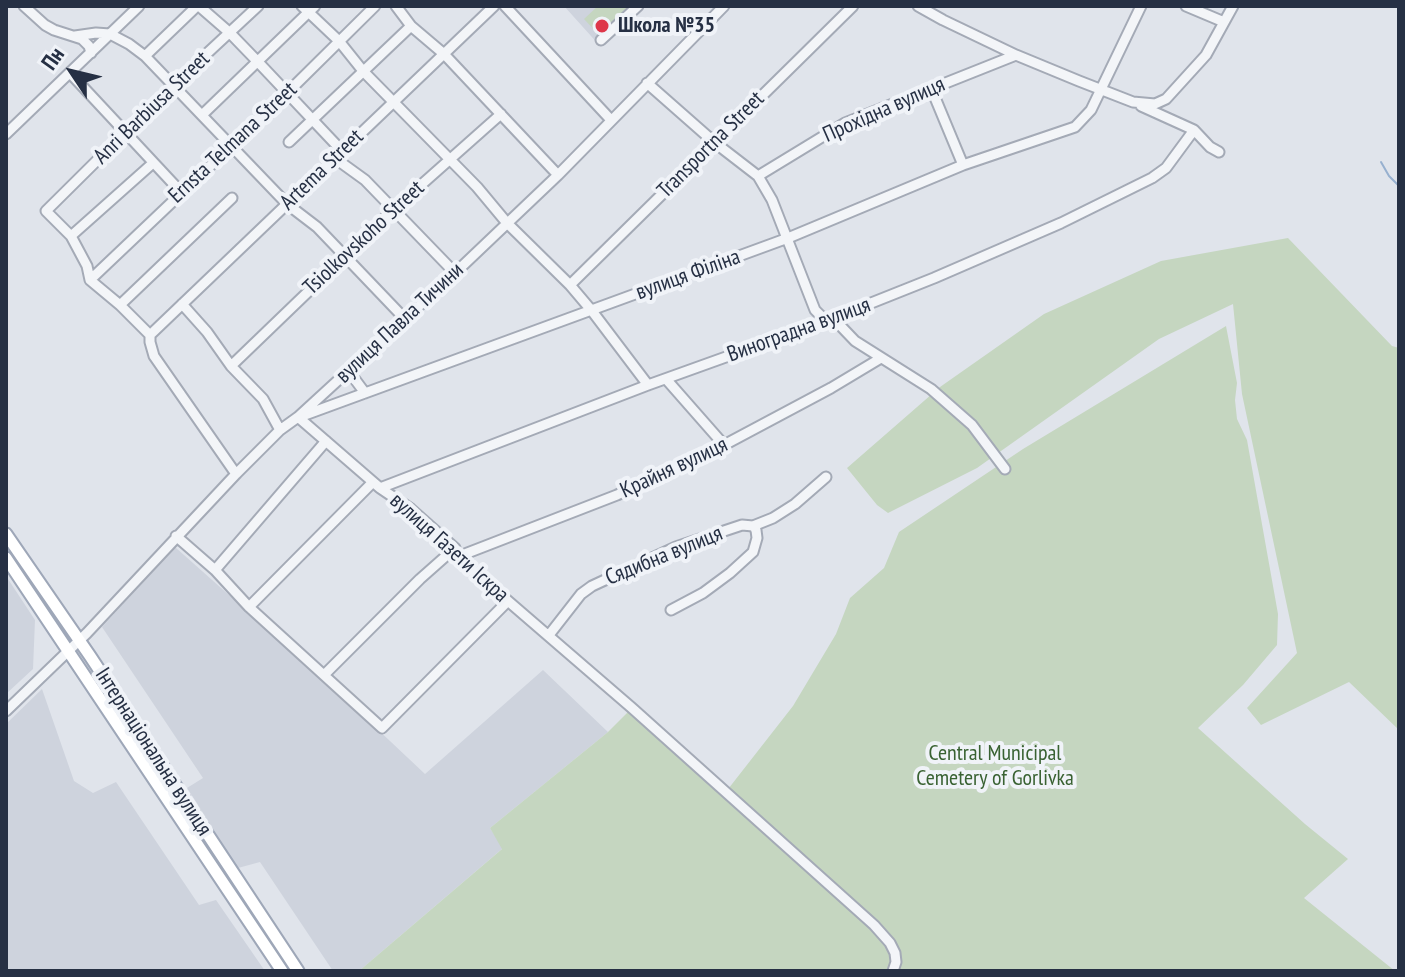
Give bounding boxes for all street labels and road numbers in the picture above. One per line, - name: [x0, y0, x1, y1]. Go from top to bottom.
- street label: Anri Barbiusa Street: [89, 46, 215, 170]
- street label: Прохідна вулиця: [819, 71, 949, 149]
- street label: Ernsta Telmana Street: [163, 77, 303, 209]
- street label: Transportna Street: [652, 86, 770, 204]
- street label: Artema Street: [275, 124, 369, 216]
- street label: Tsiolkovskoho Street: [298, 175, 430, 301]
- street label: вулиця Філіна: [632, 244, 744, 306]
- street label: вулиця Павла Тичини: [331, 257, 469, 389]
- street label: Виноградна вулиця: [724, 292, 874, 368]
- street label: Крайня вулиця: [616, 432, 732, 504]
- street label: вулиця Газети Іскра: [384, 488, 514, 608]
- street label: Сядибна вулиця: [602, 521, 726, 591]
- street label: Інтернаціональна вулиця: [89, 663, 217, 841]

